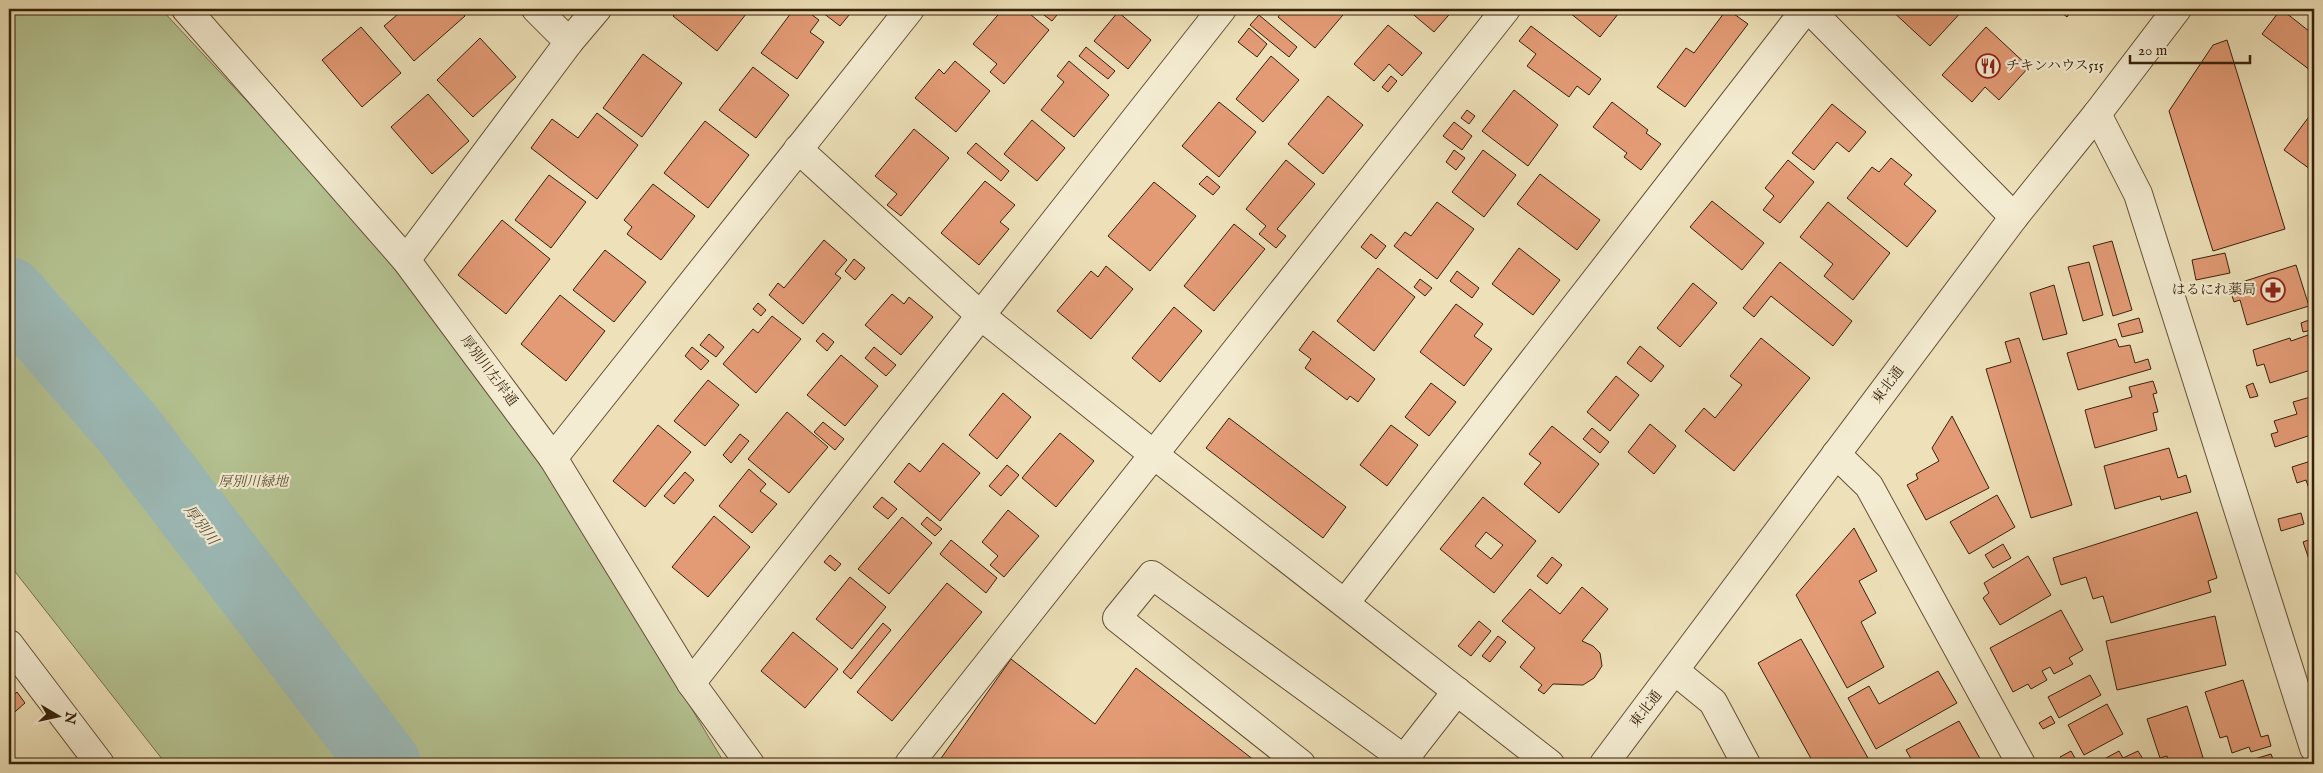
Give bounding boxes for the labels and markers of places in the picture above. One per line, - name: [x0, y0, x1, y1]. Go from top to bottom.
- restaurant icon: チキンハウス515: [1975, 53, 2001, 79]
- place label: チキンハウス515: [2006, 57, 2104, 75]
- pharmacy icon: はるにれ薬局: [2260, 277, 2286, 303]
- place label: はるにれ薬局: [2172, 281, 2256, 299]

